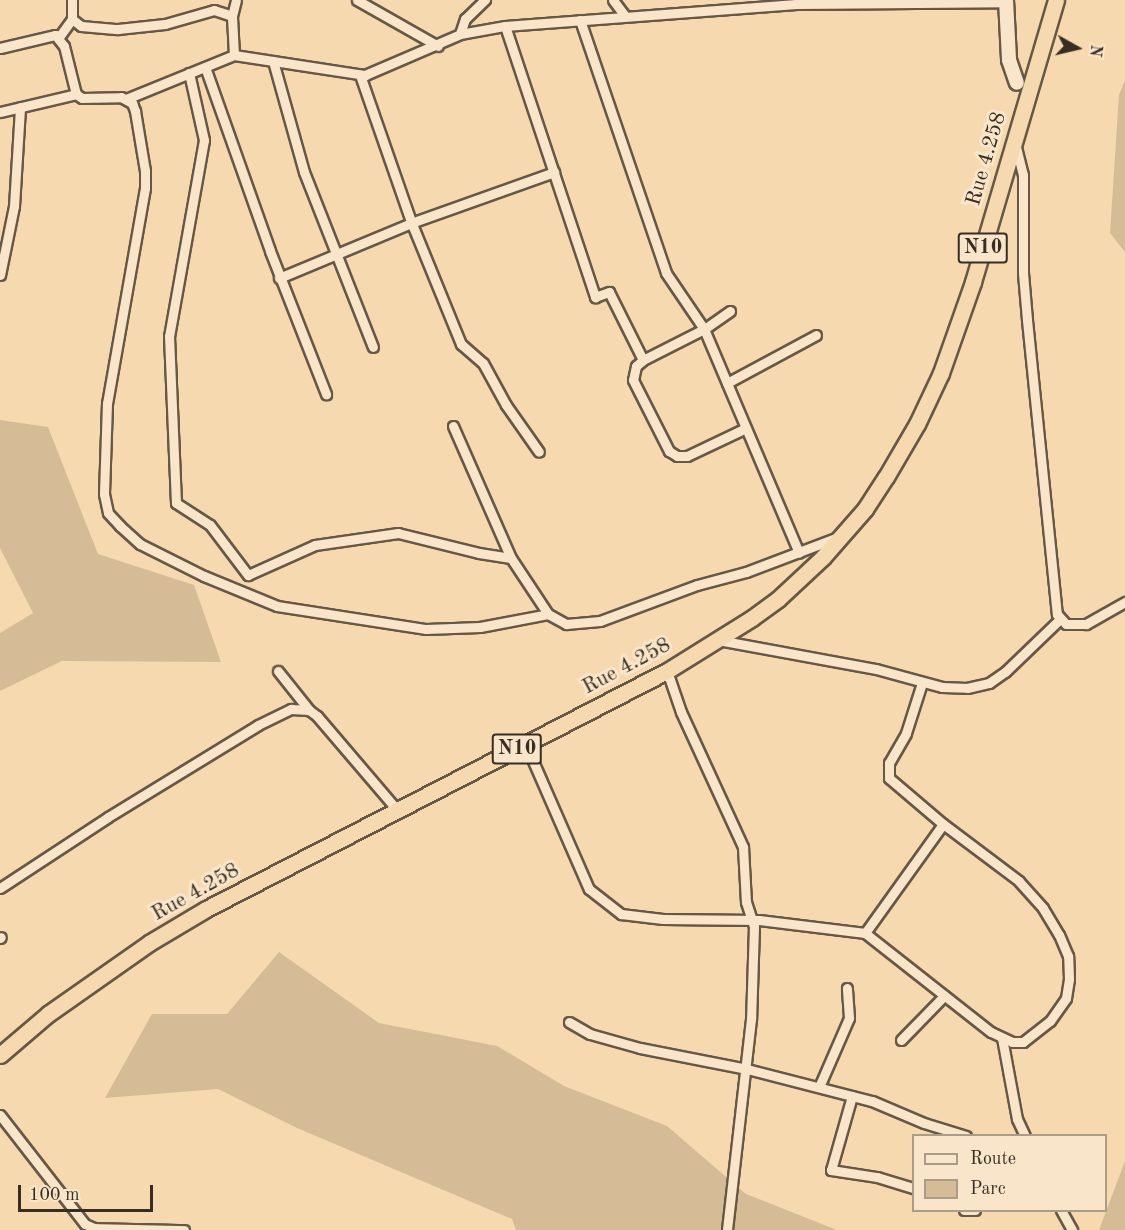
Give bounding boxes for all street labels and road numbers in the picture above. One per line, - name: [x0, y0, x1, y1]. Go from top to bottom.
- street label: Rue 4.258: [962, 109, 1012, 209]
- road number: N10: [958, 231, 1008, 265]
- street label: Rue 4.258: [579, 633, 675, 701]
- road number: N10: [492, 732, 542, 766]
- street label: Rue 4.258: [148, 859, 244, 927]

